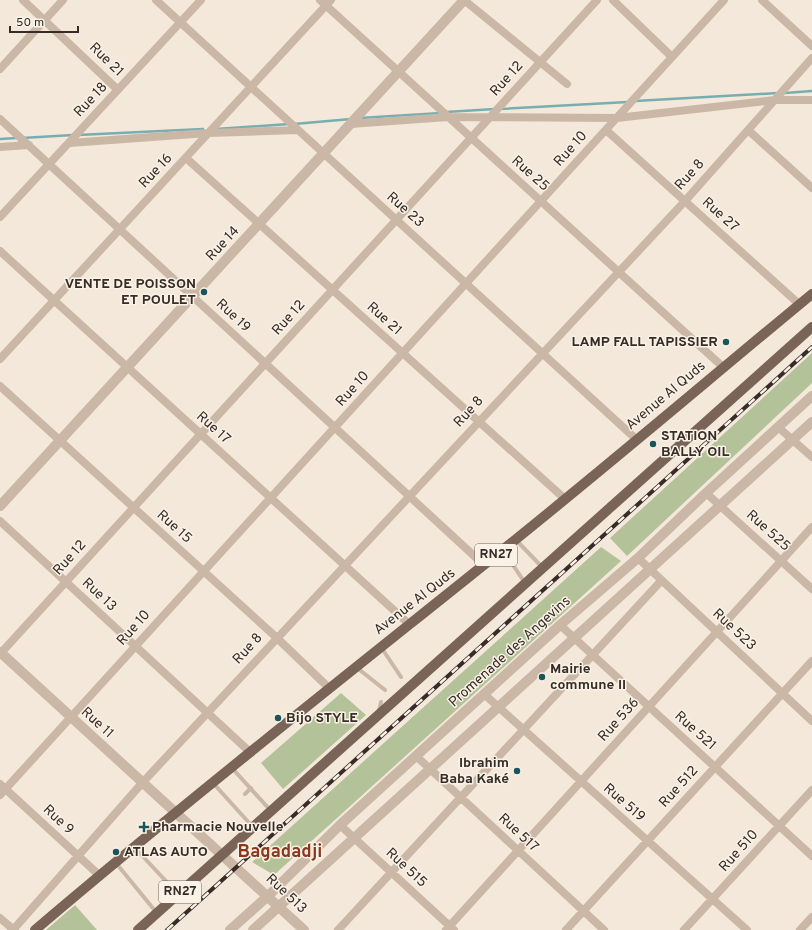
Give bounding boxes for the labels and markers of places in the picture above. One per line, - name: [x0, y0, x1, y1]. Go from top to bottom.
- place label: VENTE DE POISSON ET POULET: [65, 276, 196, 309]
- marker: VENTE DE POISSON ET POULET: [199, 287, 209, 297]
- place label: LAMP FALL TAPISSIER: [571, 334, 718, 351]
- marker: LAMP FALL TAPISSIER: [721, 337, 731, 347]
- place label: STATION BALLY OIL: [661, 428, 729, 461]
- marker: STATION BALLY OIL: [648, 439, 658, 449]
- place label: Mairie commune II: [550, 661, 626, 694]
- marker: Mairie commune II: [537, 672, 547, 682]
- place label: Bijo STYLE: [286, 710, 358, 727]
- marker: Bijo STYLE: [273, 713, 283, 723]
- place label: Ibrahim Baba Kaké: [439, 755, 509, 788]
- marker: Ibrahim Baba Kaké: [512, 766, 522, 776]
- place label: Pharmacie Nouvelle: [152, 819, 284, 836]
- marker: Pharmacie Nouvelle: [139, 822, 149, 832]
- place label: ATLAS AUTO: [124, 844, 208, 861]
- marker: ATLAS AUTO: [111, 847, 121, 857]

